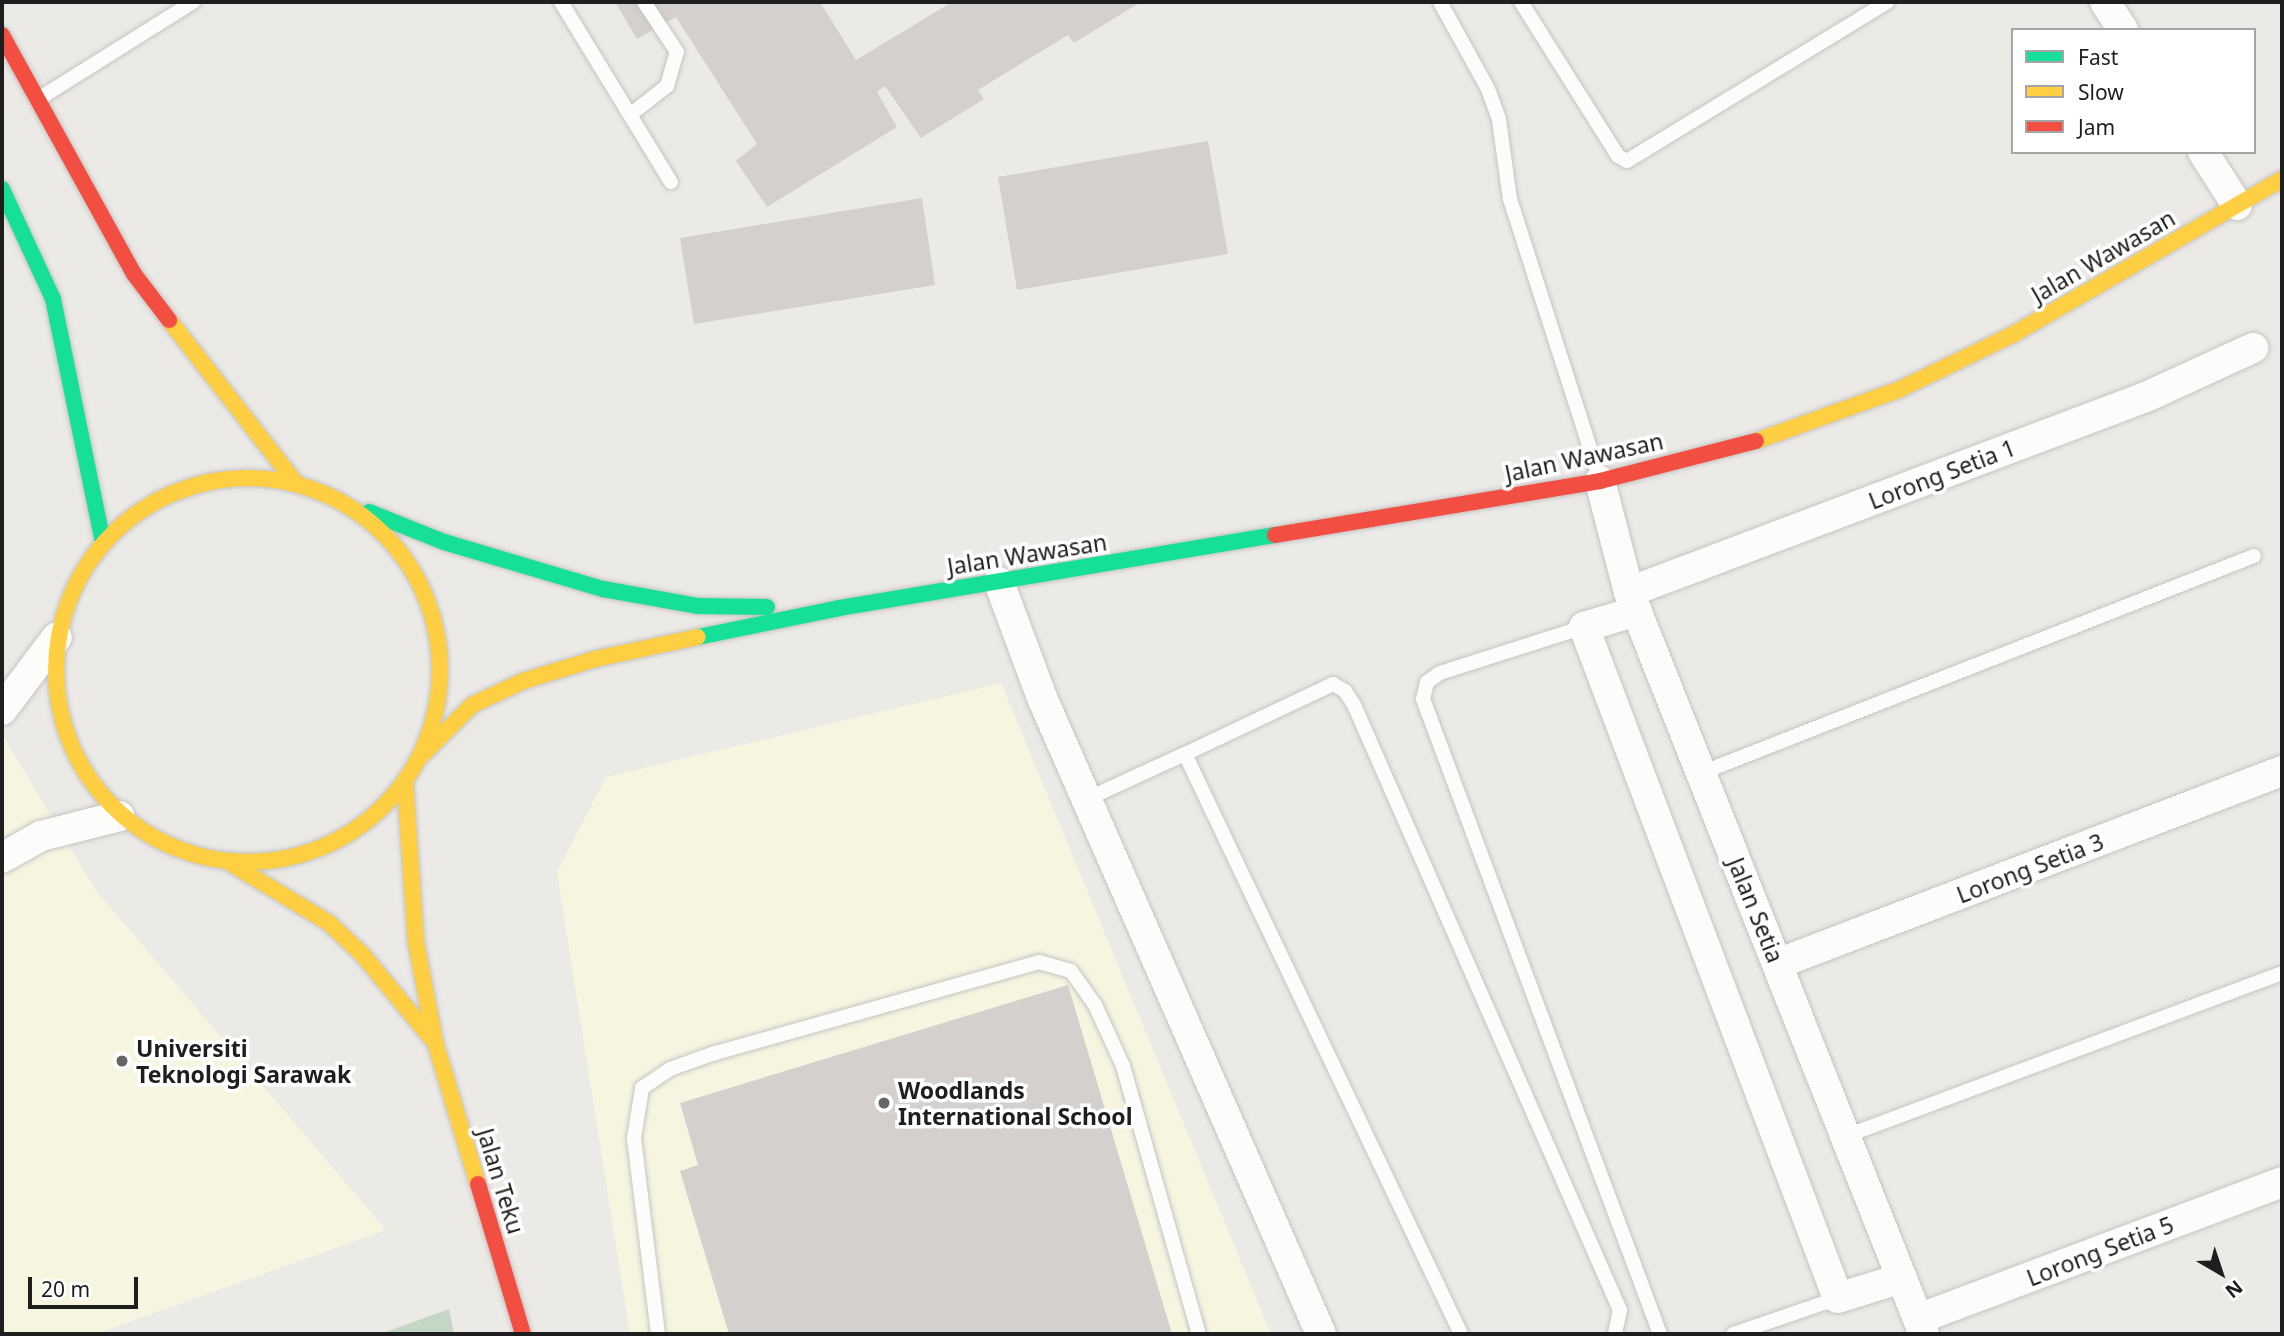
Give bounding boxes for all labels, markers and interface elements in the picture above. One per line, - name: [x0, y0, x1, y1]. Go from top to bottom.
- legend: [2011, 28, 2256, 154]
- text: Fast: [2078, 43, 2118, 71]
- text: Slow: [2078, 78, 2124, 106]
- text: Jam: [2078, 113, 2115, 141]
- street label: Jalan Wawasan: [2026, 204, 2180, 308]
- street label: Jalan Wawasan: [1502, 427, 1666, 487]
- street label: Lorong Setia 1: [1865, 433, 2019, 515]
- street label: Jalan Wawasan: [945, 528, 1109, 580]
- street label: Lorong Setia 3: [1953, 827, 2107, 909]
- street label: Jalan Setia: [1722, 853, 1790, 967]
- place label: Universiti Teknologi Sarawak: [136, 1034, 351, 1088]
- marker: Universiti Teknologi Sarawak: [114, 1053, 130, 1069]
- place label: Woodlands International School: [898, 1076, 1133, 1130]
- marker: Woodlands International School: [876, 1095, 892, 1111]
- street label: Jalan Teku: [472, 1125, 530, 1237]
- street label: Lorong Setia 5: [2023, 1210, 2177, 1292]
- north arrow: [2186, 1238, 2256, 1308]
- scale bar: [32, 1262, 142, 1306]
- text: N: [2220, 1274, 2248, 1304]
- text: 20 m: [41, 1275, 90, 1303]

